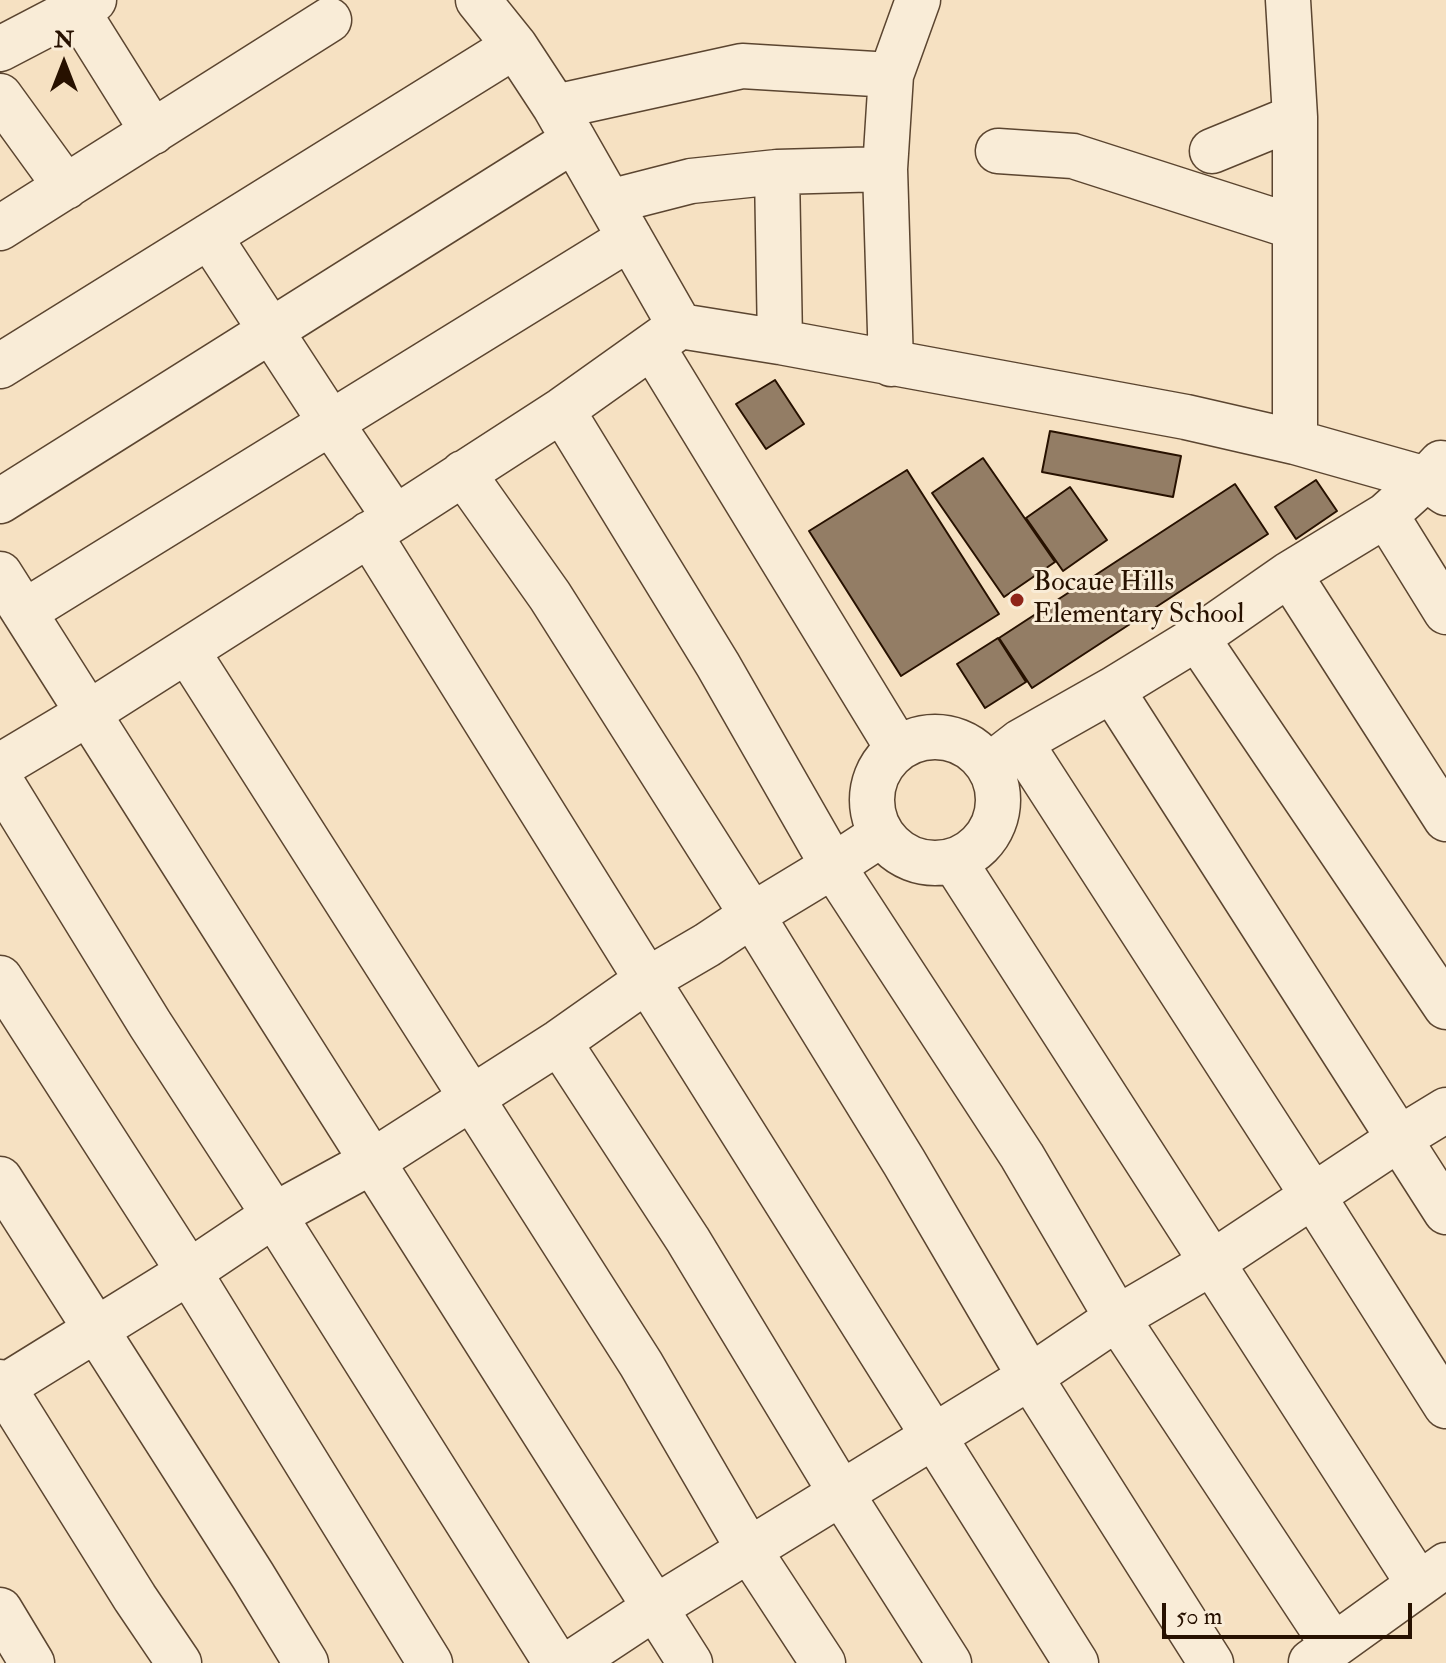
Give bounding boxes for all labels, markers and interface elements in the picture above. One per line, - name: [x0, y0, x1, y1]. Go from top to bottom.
- north arrow: [24, 24, 104, 104]
- text: N: [54, 26, 74, 54]
- place label: Bocaue Hills Elementary School: [1033, 567, 1244, 633]
- marker: Bocaue Hills Elementary School: [1008, 591, 1026, 609]
- scale bar: [1166, 1587, 1416, 1637]
- text: 50 m: [1176, 1601, 1222, 1632]

